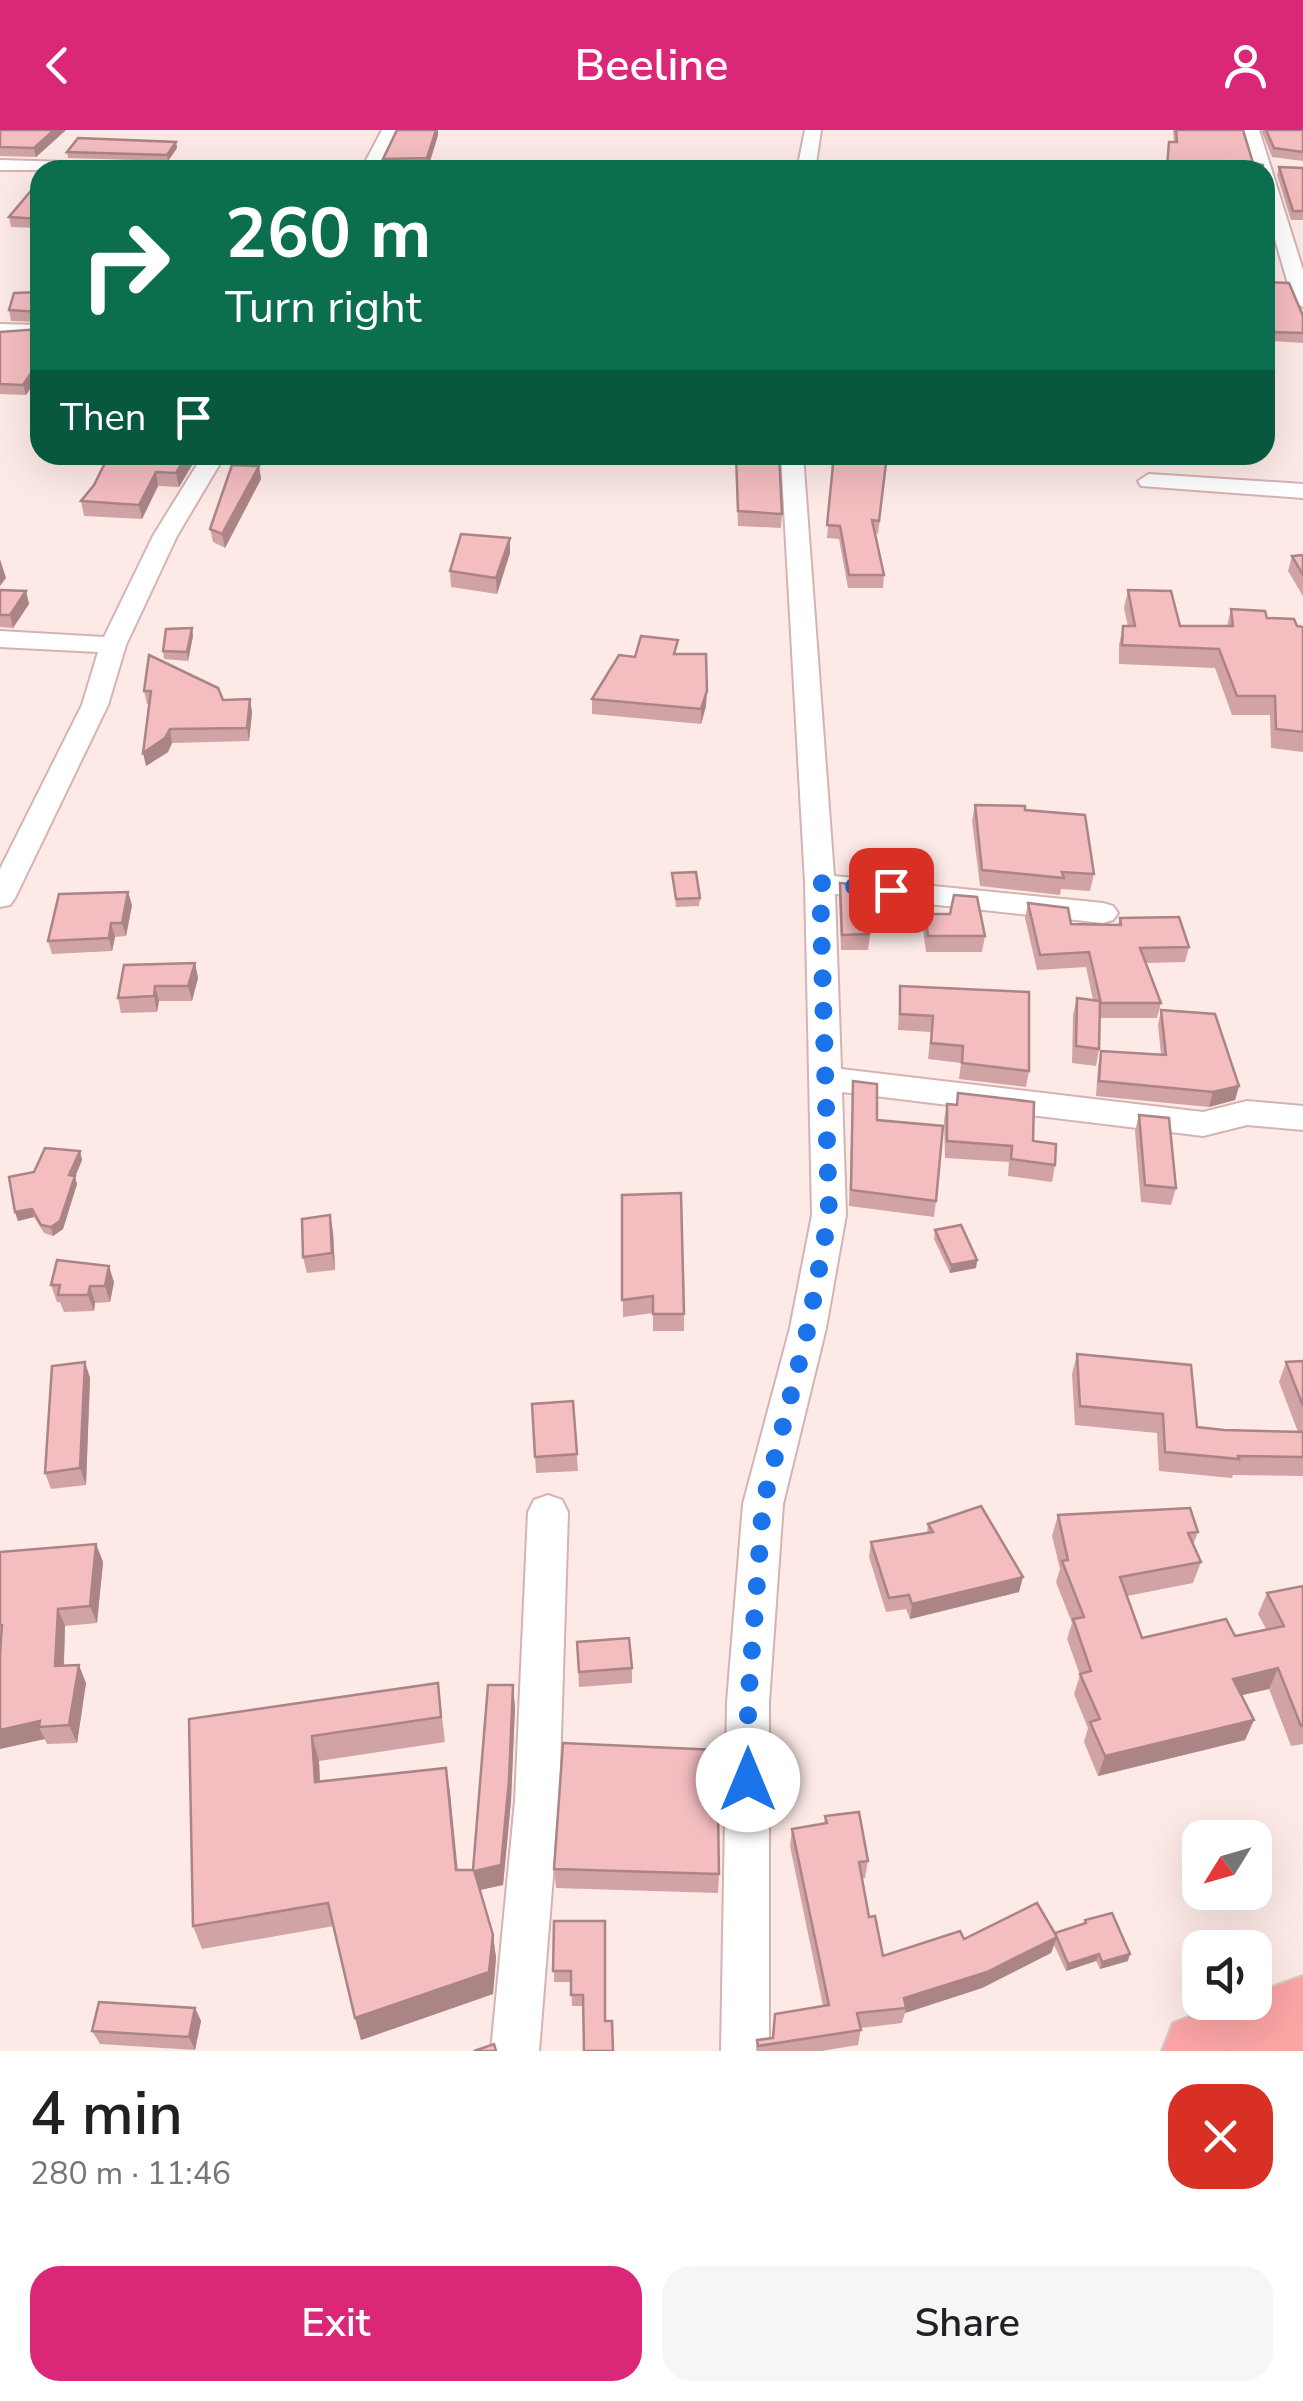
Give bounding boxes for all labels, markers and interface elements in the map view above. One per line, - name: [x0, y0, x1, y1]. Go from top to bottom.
- text: Beeline: [575, 35, 728, 96]
- icon: back: [30, 38, 85, 93]
- icon: person: [1218, 38, 1273, 93]
- text: 260 m: [225, 186, 431, 282]
- icon: right: [60, 200, 190, 330]
- text: Turn right: [225, 277, 422, 338]
- icon: arrive: [166, 390, 221, 445]
- text: Then: [60, 392, 146, 443]
- pin: [849, 848, 934, 933]
- icon: arrive: [864, 863, 919, 918]
- position arrow: [696, 1728, 800, 1832]
- north arrow: [1182, 1820, 1272, 1910]
- map controls: [1182, 1820, 1272, 2020]
- button: sound: [1182, 1930, 1272, 2020]
- text: 4 min: [30, 2073, 183, 2155]
- button: close: [1168, 2084, 1273, 2189]
- text: 280 m · 11:46: [30, 2152, 231, 2195]
- button: Exit: [30, 2266, 642, 2381]
- button: Share: [662, 2266, 1273, 2381]

